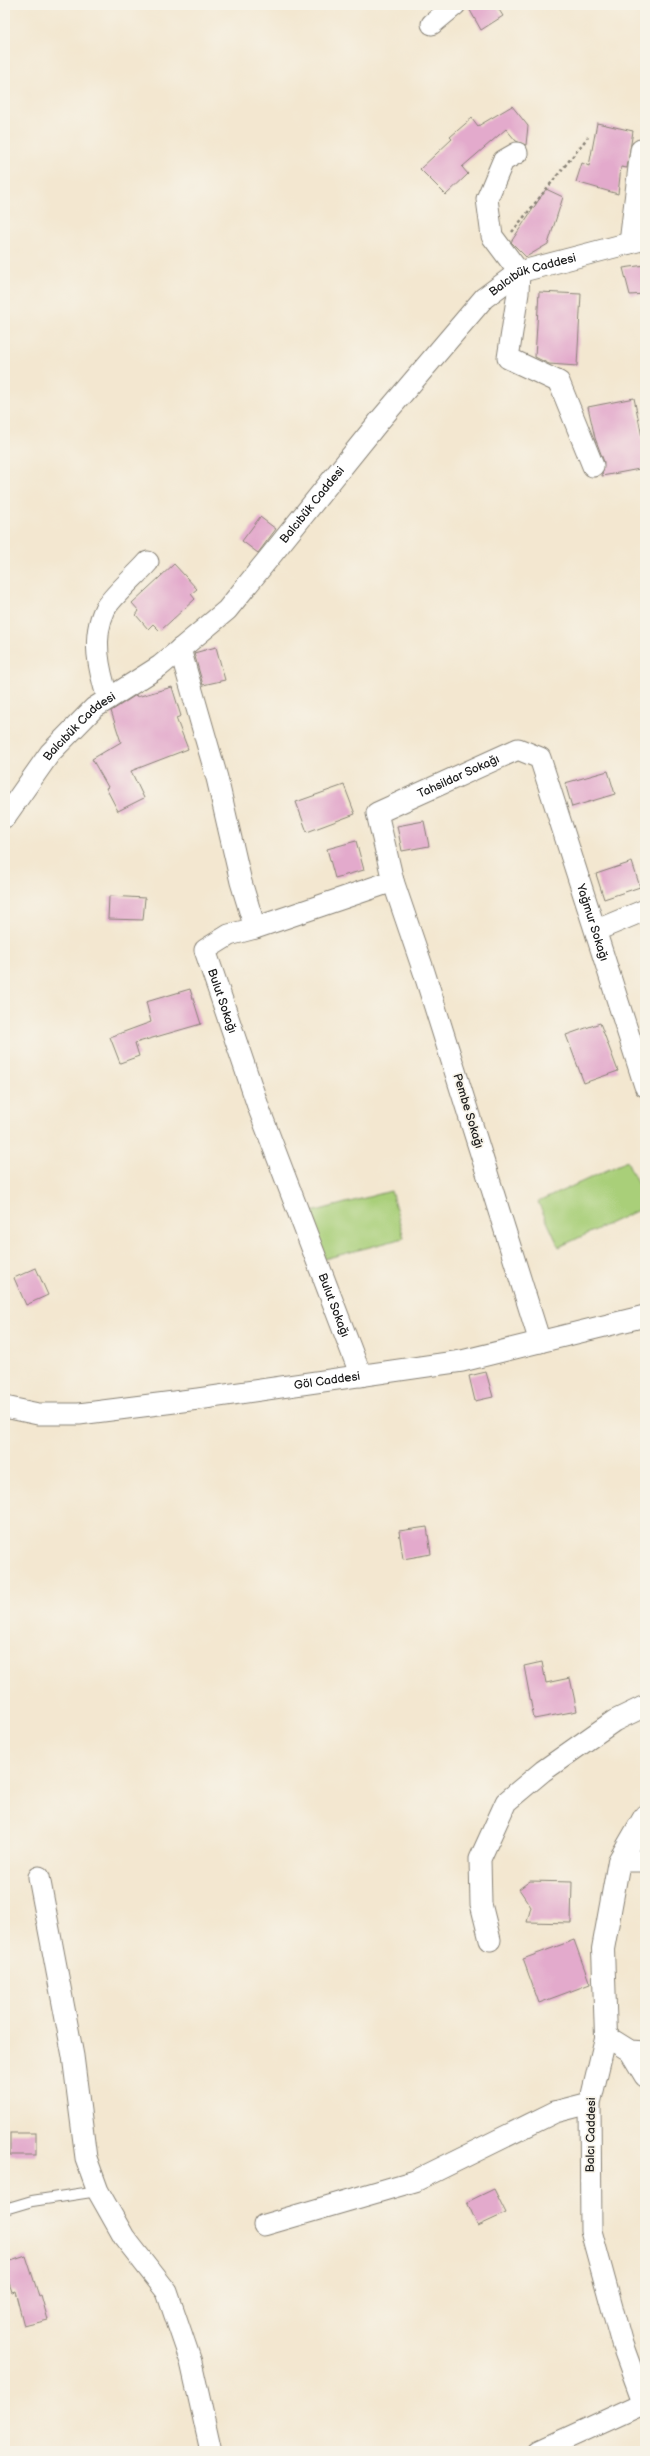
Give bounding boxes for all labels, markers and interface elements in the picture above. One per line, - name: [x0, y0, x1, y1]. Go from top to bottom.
- street label: Balcıbük Caddesi: [486, 250, 578, 299]
- street label: Balcıbük Caddesi: [276, 463, 348, 546]
- street label: Balcıbük Caddesi: [40, 689, 118, 763]
- street label: Tahsildar Sokağı: [415, 751, 502, 801]
- street label: Yağmur Sokağı: [573, 881, 612, 963]
- street label: Bulut Sokağı: [204, 967, 240, 1035]
- street label: Pembe Sokağı: [450, 1072, 487, 1150]
- street label: Bulut Sokağı: [315, 1271, 353, 1339]
- street label: Göl Caddesi: [293, 1368, 361, 1393]
- street label: Balcı Caddesi: [583, 2097, 599, 2173]

